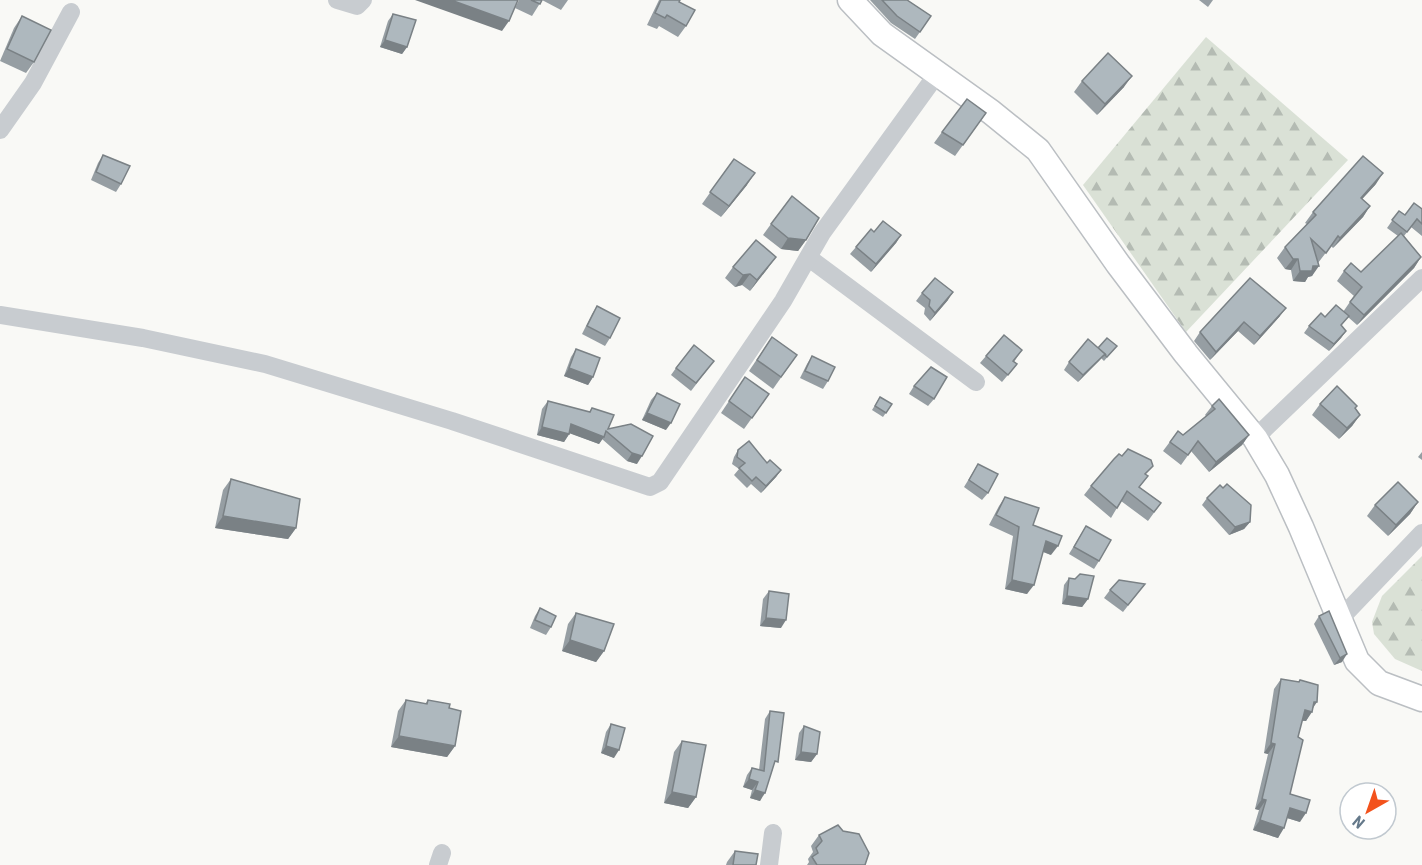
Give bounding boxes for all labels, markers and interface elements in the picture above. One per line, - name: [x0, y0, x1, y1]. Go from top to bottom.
- north arrow: [1338, 781, 1398, 841]
- text: N: [1349, 812, 1369, 833]

